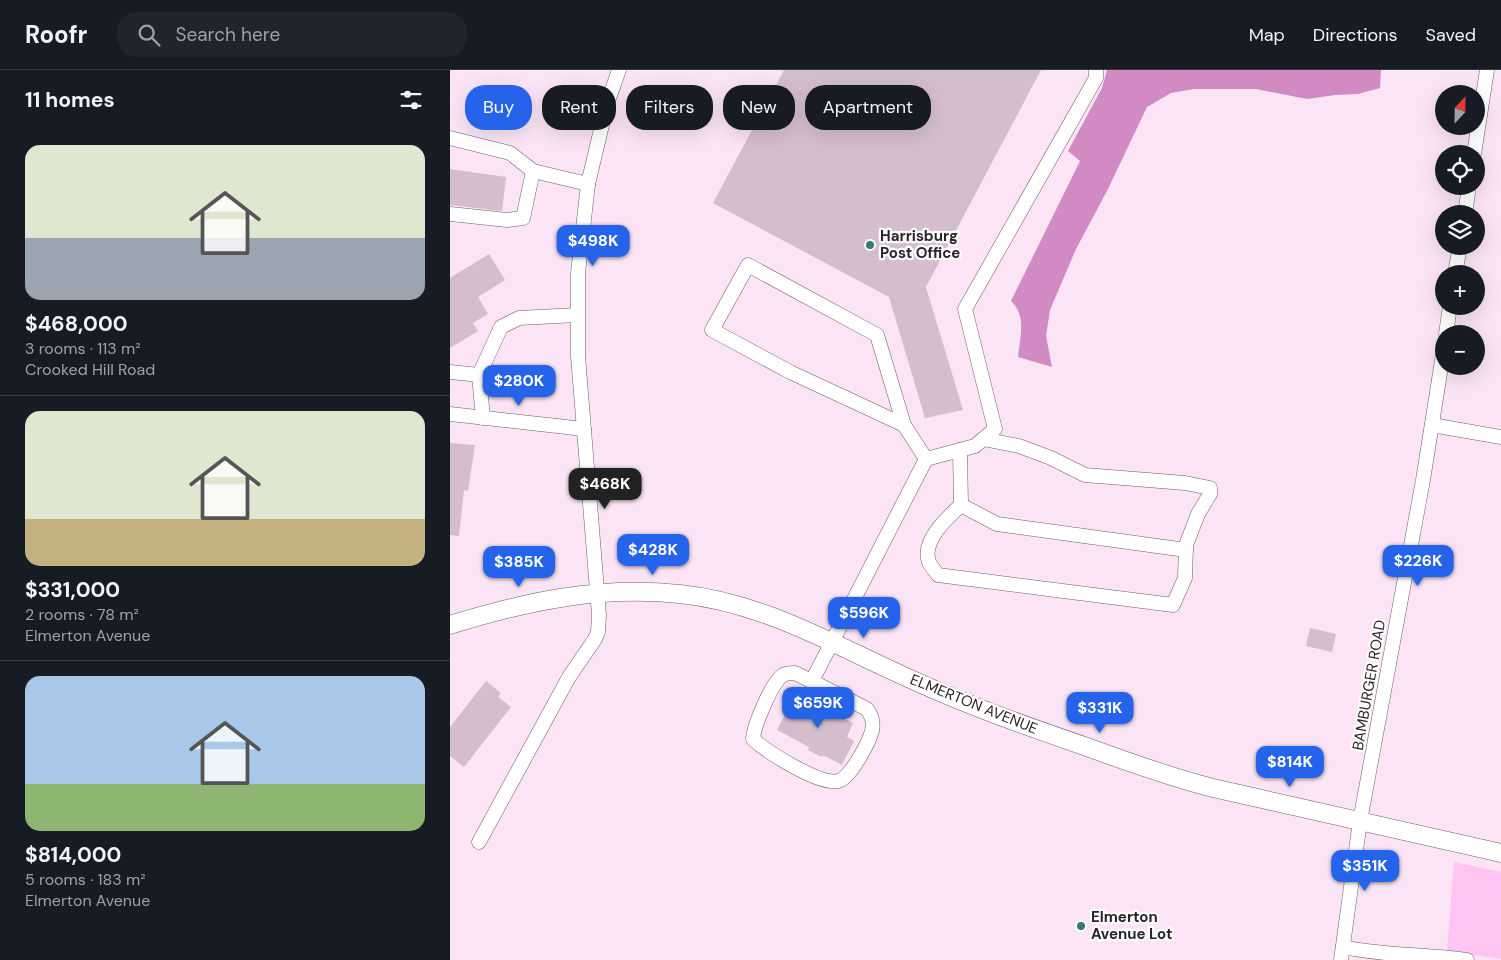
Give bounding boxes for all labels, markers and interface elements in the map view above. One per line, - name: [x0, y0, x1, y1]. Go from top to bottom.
- search box: [117, 12, 467, 57]
- text: Roofr: [25, 19, 87, 50]
- icon: search: [135, 21, 163, 49]
- text: Search here: [175, 22, 280, 47]
- text: Map: [1249, 23, 1285, 47]
- text: Directions: [1313, 23, 1398, 47]
- text: Saved: [1426, 23, 1476, 47]
- chip: Buy: [465, 85, 532, 130]
- chip: Rent: [542, 85, 616, 130]
- chip: Filters: [626, 85, 713, 130]
- chip: New: [723, 85, 795, 130]
- chip: Apartment: [805, 85, 931, 130]
- north arrow: [1435, 85, 1485, 135]
- map controls: [1435, 85, 1485, 375]
- text: 11 homes: [25, 86, 115, 114]
- icon: filters: [397, 86, 425, 114]
- button: locate: [1435, 145, 1485, 195]
- icon: home: [180, 178, 270, 268]
- button: layers: [1435, 205, 1485, 255]
- pin: $498K: [558, 224, 628, 267]
- place label: Harrisburg Post Office: [880, 226, 960, 263]
- text: $498K: [568, 230, 618, 251]
- marker: Harrisburg Post Office: [864, 239, 876, 251]
- button: +: [1435, 265, 1485, 315]
- text: $468,000: [25, 310, 127, 338]
- button: −: [1435, 325, 1485, 375]
- text: 3 rooms · 113 m²: [25, 338, 141, 359]
- text: Crooked Hill Road: [25, 359, 155, 380]
- pin: $280K: [484, 364, 554, 407]
- text: $280K: [494, 370, 544, 391]
- icon: home: [180, 443, 270, 533]
- pin: $468K: [570, 468, 640, 510]
- text: $468K: [580, 473, 630, 494]
- pin: $428K: [618, 534, 688, 576]
- text: $428K: [628, 539, 678, 560]
- pin: $226K: [1383, 544, 1453, 587]
- pin: $385K: [484, 546, 554, 588]
- text: $226K: [1394, 550, 1442, 571]
- text: $385K: [494, 551, 544, 572]
- text: $331,000: [25, 576, 120, 604]
- pin: $596K: [829, 596, 899, 639]
- text: $596K: [839, 602, 889, 623]
- text: 2 rooms · 78 m²: [25, 604, 139, 625]
- street label: BAMBURGER ROAD: [1348, 618, 1390, 752]
- text: Elmerton Avenue: [25, 625, 150, 646]
- street label: ELMERTON AVENUE: [907, 669, 1041, 739]
- pin: $659K: [783, 686, 853, 729]
- text: $659K: [793, 692, 843, 713]
- pin: $331K: [1065, 692, 1135, 734]
- text: $331K: [1077, 697, 1123, 718]
- icon: home: [180, 708, 270, 798]
- pin: $814K: [1255, 746, 1325, 788]
- text: $814K: [1267, 751, 1313, 772]
- text: $814,000: [25, 841, 121, 869]
- pin: $351K: [1330, 850, 1400, 892]
- text: $351K: [1342, 855, 1388, 876]
- text: 5 rooms · 183 m²: [25, 869, 146, 890]
- text: Elmerton Avenue: [25, 890, 150, 911]
- place label: Elmerton Avenue Lot: [1091, 907, 1172, 944]
- marker: Elmerton Avenue Lot: [1075, 920, 1087, 932]

